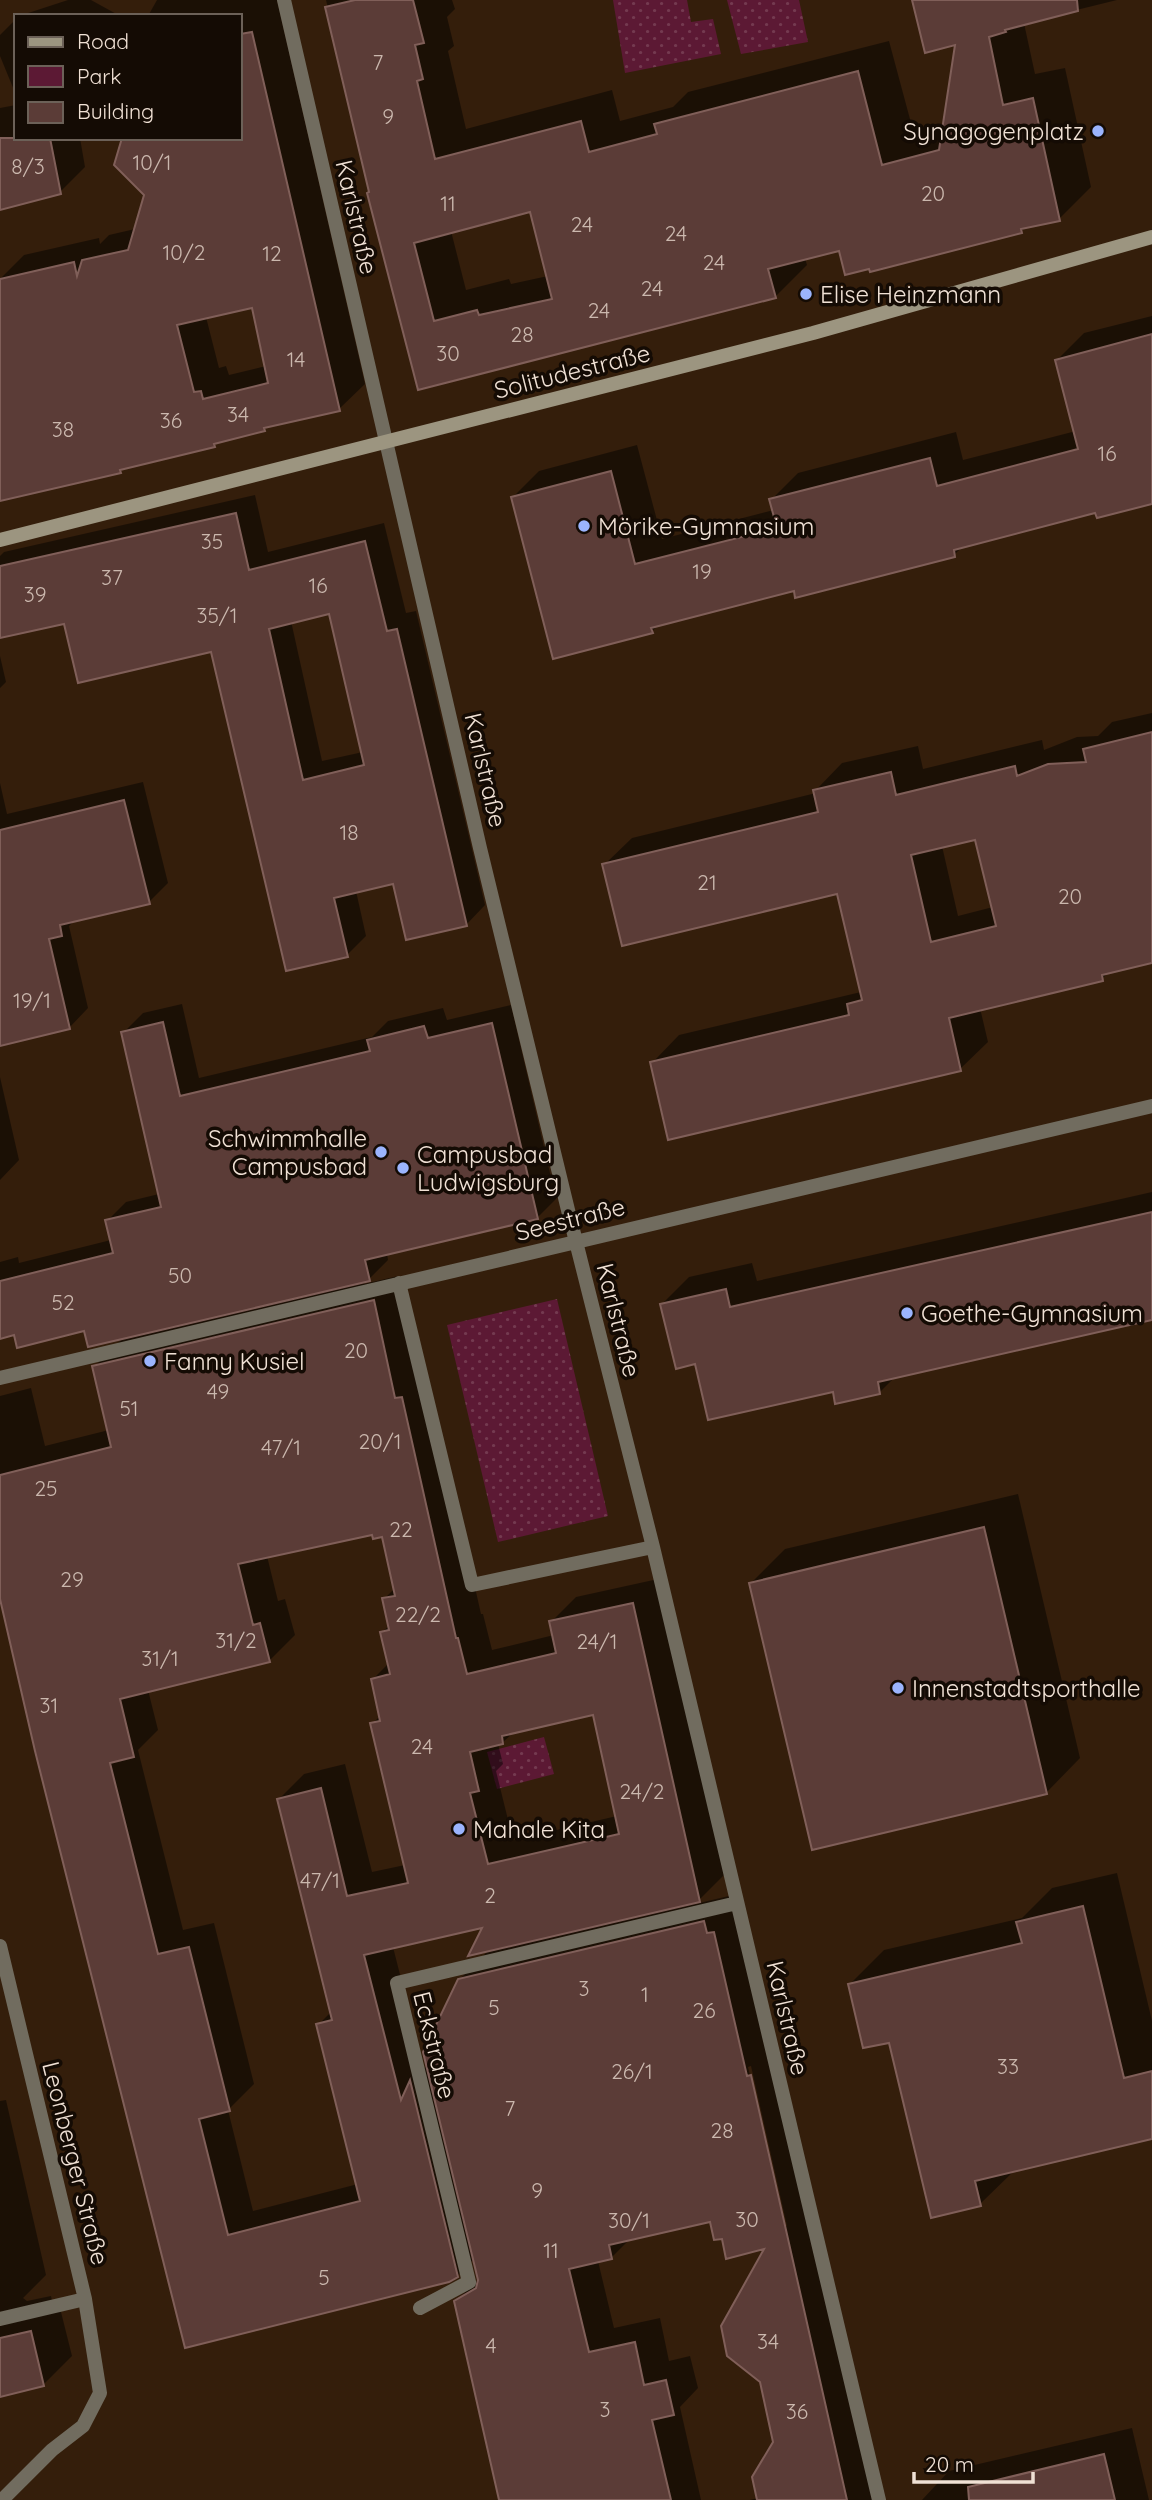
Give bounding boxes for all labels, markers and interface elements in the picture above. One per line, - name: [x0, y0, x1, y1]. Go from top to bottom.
- legend: [14, 14, 242, 140]
- text: Road: [77, 28, 129, 54]
- house number: 7: [373, 49, 384, 75]
- text: Park: [77, 63, 121, 89]
- text: Building: [77, 98, 154, 124]
- house number: 9: [382, 103, 394, 129]
- place label: Synagogenplatz: [903, 116, 1084, 146]
- marker: Synagogenplatz: [1090, 123, 1106, 139]
- house number: 10/1: [133, 149, 172, 175]
- house number: 8/3: [11, 153, 45, 179]
- street label: Karlstraße: [329, 157, 385, 277]
- house number: 20: [921, 180, 945, 206]
- house number: 11: [440, 190, 456, 216]
- house number: 24: [571, 211, 593, 237]
- house number: 24: [665, 220, 687, 246]
- house number: 10/2: [163, 239, 205, 265]
- house number: 12: [262, 240, 282, 266]
- house number: 24: [703, 249, 725, 275]
- house number: 24: [641, 275, 663, 301]
- place label: Elise Heinzmann: [820, 279, 1001, 309]
- marker: Elise Heinzmann: [798, 286, 814, 302]
- house number: 24: [588, 297, 610, 323]
- house number: 28: [511, 321, 533, 347]
- street label: Solitudestraße: [491, 337, 653, 405]
- house number: 30: [436, 340, 460, 366]
- house number: 14: [287, 346, 305, 372]
- house number: 34: [227, 401, 249, 427]
- house number: 36: [160, 407, 182, 433]
- house number: 38: [52, 416, 74, 442]
- house number: 16: [1097, 440, 1117, 466]
- place label: Mörike-Gymnasium: [598, 511, 815, 541]
- marker: Mörike-Gymnasium: [576, 518, 592, 534]
- house number: 35: [201, 528, 223, 554]
- house number: 19: [692, 558, 712, 584]
- house number: 37: [101, 564, 123, 590]
- house number: 16: [308, 572, 328, 598]
- house number: 39: [24, 581, 46, 607]
- house number: 35/1: [196, 602, 238, 628]
- street label: Karlstraße: [458, 710, 514, 830]
- house number: 18: [339, 819, 359, 845]
- house number: 21: [697, 869, 717, 895]
- house number: 20: [1058, 883, 1082, 909]
- house number: 19/1: [13, 987, 51, 1013]
- place label: Schwimmhalle Campusbad: [208, 1123, 367, 1181]
- place label: Campusbad Ludwigsburg: [417, 1139, 559, 1197]
- marker: Schwimmhalle Campusbad: [373, 1144, 389, 1160]
- marker: Campusbad Ludwigsburg: [395, 1160, 411, 1176]
- street label: Seestraße: [512, 1191, 628, 1247]
- street label: Karlstraße: [590, 1260, 648, 1380]
- house number: 50: [168, 1262, 192, 1288]
- house number: 52: [51, 1289, 75, 1315]
- place label: Goethe-Gymnasium: [921, 1298, 1143, 1328]
- marker: Goethe-Gymnasium: [899, 1305, 915, 1321]
- house number: 20: [344, 1337, 368, 1363]
- place label: Fanny Kusiel: [164, 1346, 305, 1376]
- marker: Fanny Kusiel: [142, 1353, 158, 1369]
- house number: 49: [207, 1378, 229, 1404]
- house number: 51: [119, 1395, 139, 1421]
- house number: 20/1: [359, 1428, 401, 1454]
- house number: 47/1: [261, 1434, 301, 1460]
- house number: 25: [34, 1475, 58, 1501]
- house number: 22: [389, 1516, 413, 1542]
- house number: 29: [60, 1566, 84, 1592]
- house number: 22/2: [395, 1601, 441, 1627]
- house number: 31/2: [215, 1627, 257, 1653]
- house number: 24/1: [576, 1628, 618, 1654]
- house number: 31/1: [141, 1645, 179, 1671]
- place label: Innenstadtsporthalle: [912, 1673, 1140, 1703]
- marker: Innenstadtsporthalle: [890, 1680, 906, 1696]
- house number: 31: [40, 1692, 58, 1718]
- house number: 24: [411, 1733, 433, 1759]
- house number: 24/2: [620, 1778, 664, 1804]
- place label: Mahale Kita: [473, 1814, 605, 1844]
- marker: Mahale Kita: [451, 1821, 467, 1837]
- house number: 47/1: [300, 1867, 340, 1893]
- house number: 2: [484, 1882, 496, 1908]
- street label: Karlstraße: [760, 1958, 816, 2078]
- house number: 3: [578, 1975, 590, 2001]
- house number: 1: [641, 1981, 649, 2007]
- street label: Eckstraße: [407, 1988, 463, 2102]
- house number: 5: [488, 1994, 500, 2020]
- house number: 26: [693, 1997, 715, 2023]
- house number: 33: [997, 2053, 1019, 2079]
- street label: Leonberger Straße: [36, 2058, 116, 2268]
- house number: 26/1: [611, 2058, 653, 2084]
- house number: 7: [505, 2095, 516, 2121]
- house number: 28: [711, 2117, 733, 2143]
- house number: 9: [531, 2177, 543, 2203]
- house number: 30: [735, 2206, 759, 2232]
- house number: 30/1: [608, 2207, 650, 2233]
- house number: 11: [543, 2237, 559, 2263]
- house number: 5: [318, 2264, 330, 2290]
- house number: 34: [757, 2328, 779, 2354]
- house number: 4: [485, 2332, 497, 2358]
- house number: 3: [599, 2396, 611, 2422]
- house number: 36: [786, 2398, 808, 2424]
- scale bar: [914, 2440, 1033, 2484]
- text: 20 m: [925, 2451, 974, 2477]

